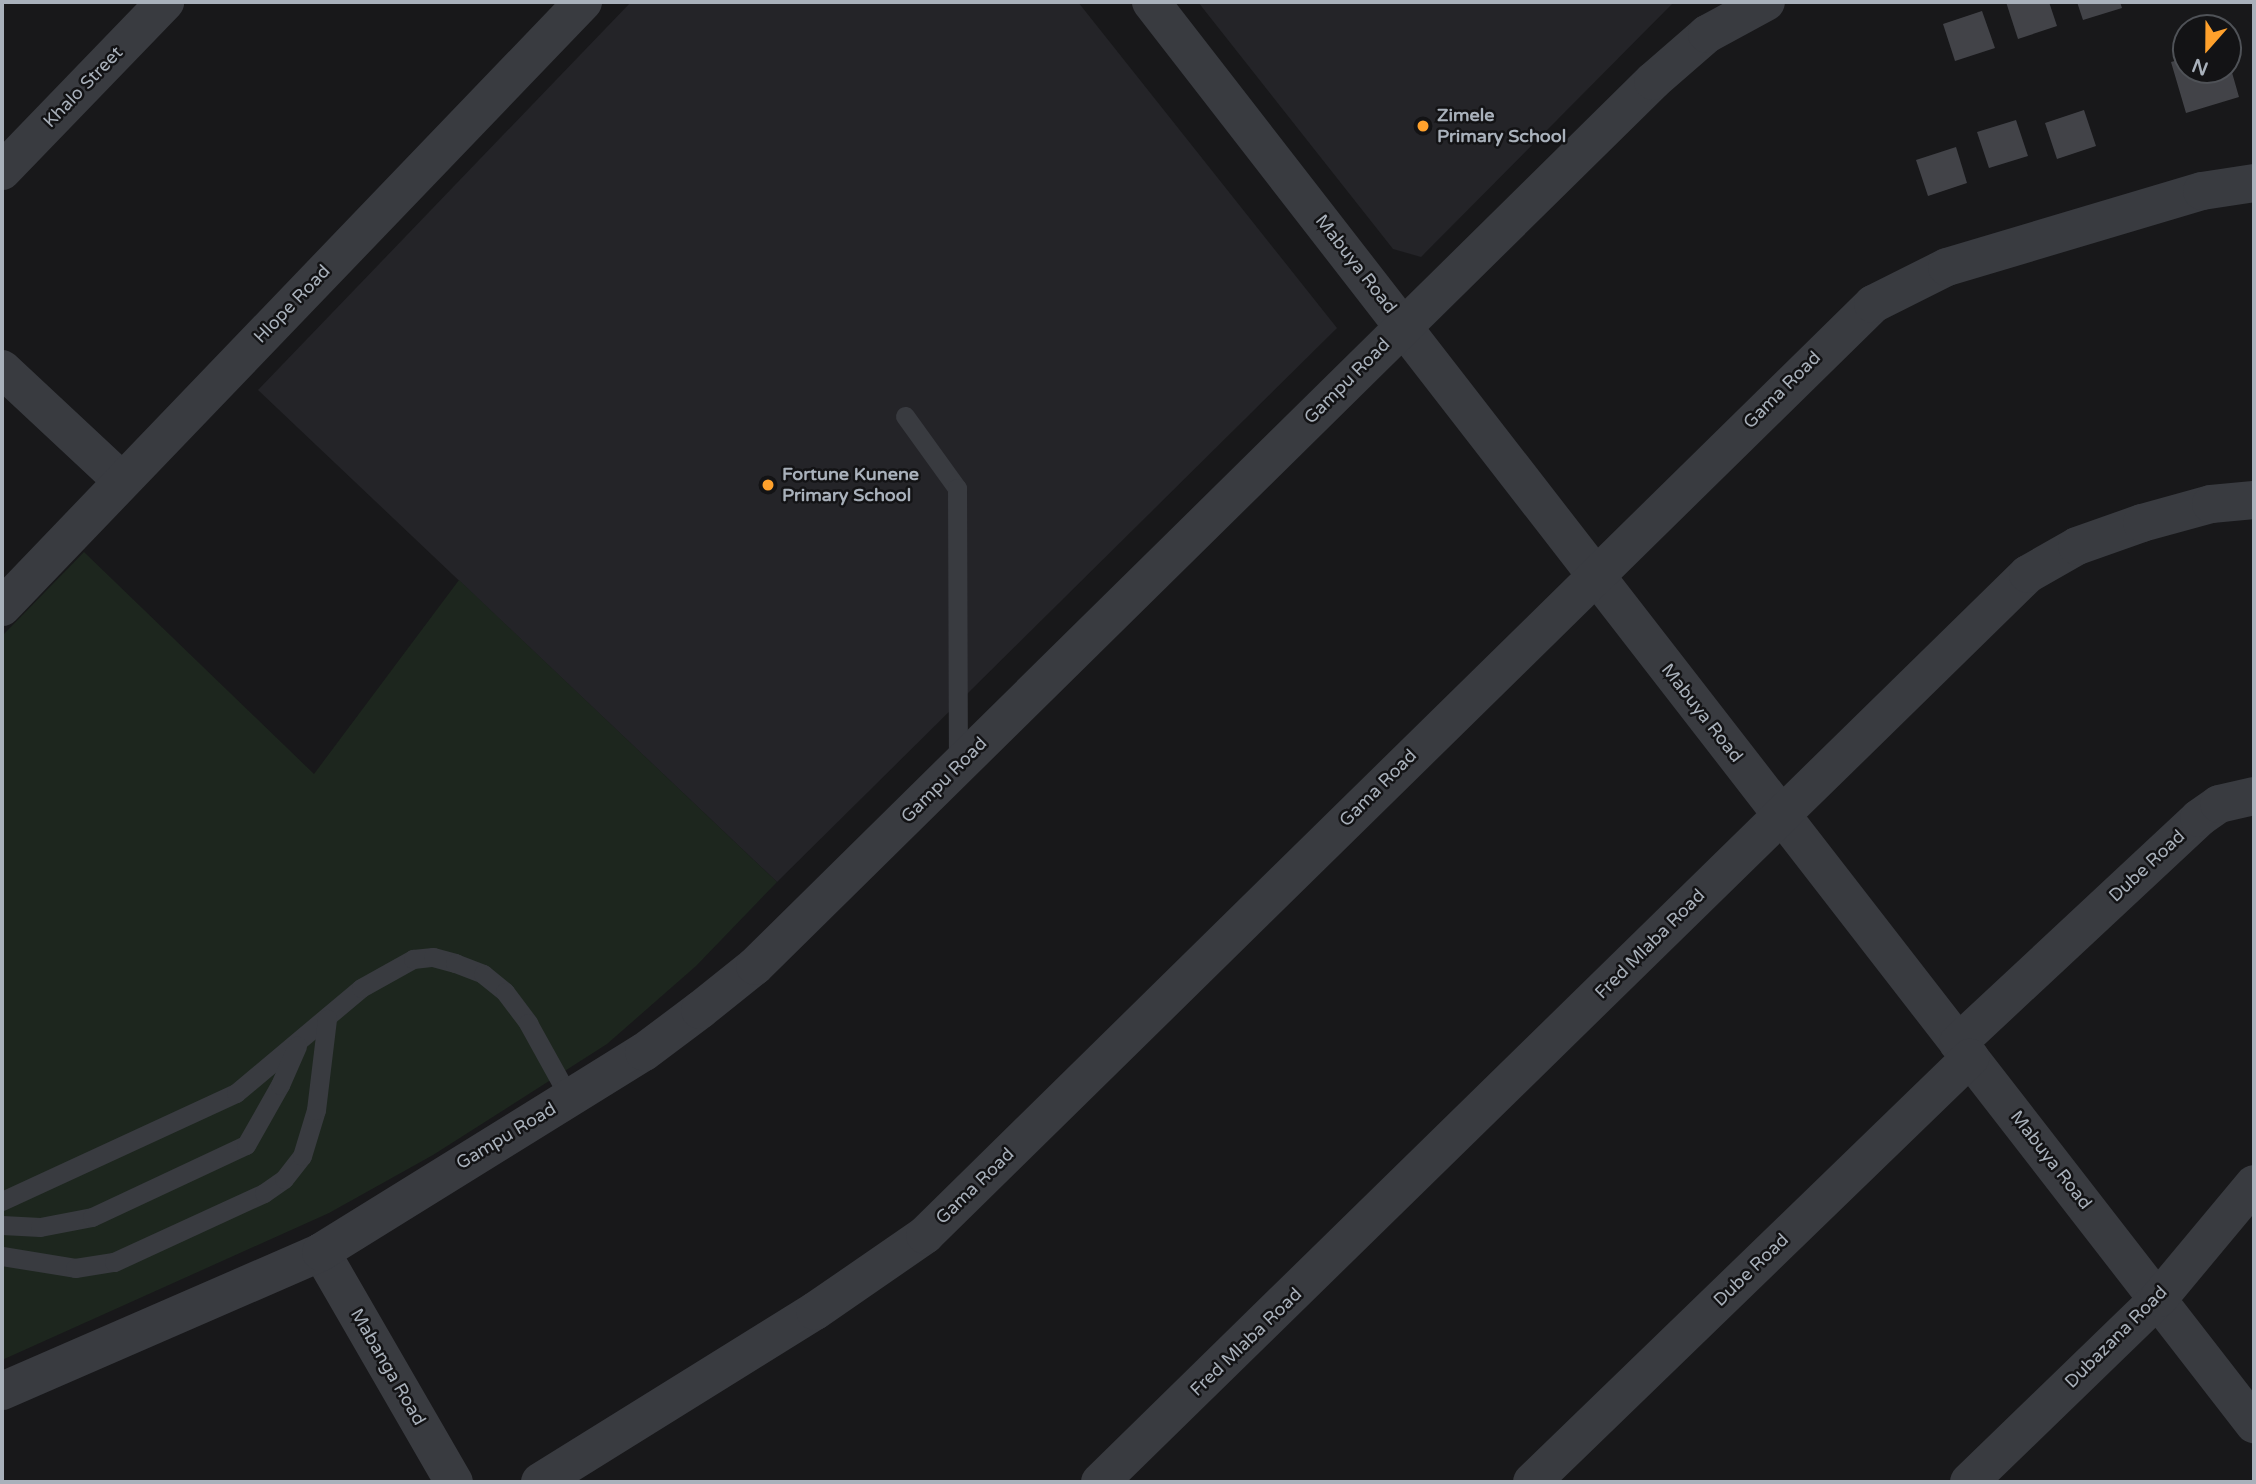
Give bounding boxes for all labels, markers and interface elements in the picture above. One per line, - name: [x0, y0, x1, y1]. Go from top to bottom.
- north arrow: [2172, 14, 2242, 84]
- street label: Khalo Street: [39, 42, 127, 132]
- text: N: [2189, 54, 2211, 80]
- place label: Zimele Primary School: [1437, 105, 1566, 148]
- marker: Zimele Primary School: [1415, 118, 1431, 134]
- street label: Mabuya Road: [1311, 210, 1401, 318]
- street label: Hlope Road: [249, 260, 335, 348]
- street label: Gampu Road: [1300, 334, 1394, 428]
- street label: Gama Road: [1739, 347, 1825, 433]
- place label: Fortune Kunene Primary School: [782, 464, 919, 506]
- marker: Fortune Kunene Primary School: [760, 477, 776, 493]
- street label: Mabuya Road: [1657, 659, 1747, 767]
- street label: Gampu Road: [897, 733, 991, 827]
- street label: Gama Road: [1335, 745, 1421, 831]
- street label: Dube Road: [2105, 825, 2189, 907]
- street label: Fred Mlaba Road: [1591, 885, 1709, 1003]
- street label: Gampu Road: [452, 1098, 560, 1174]
- street label: Mabuya Road: [2006, 1106, 2096, 1214]
- street label: Gama Road: [931, 1143, 1019, 1229]
- street label: Dube Road: [1709, 1229, 1793, 1311]
- street label: Dubazana Road: [2060, 1281, 2172, 1393]
- street label: Fred Mlaba Road: [1186, 1283, 1306, 1401]
- street label: Mabanga Road: [346, 1305, 430, 1429]

